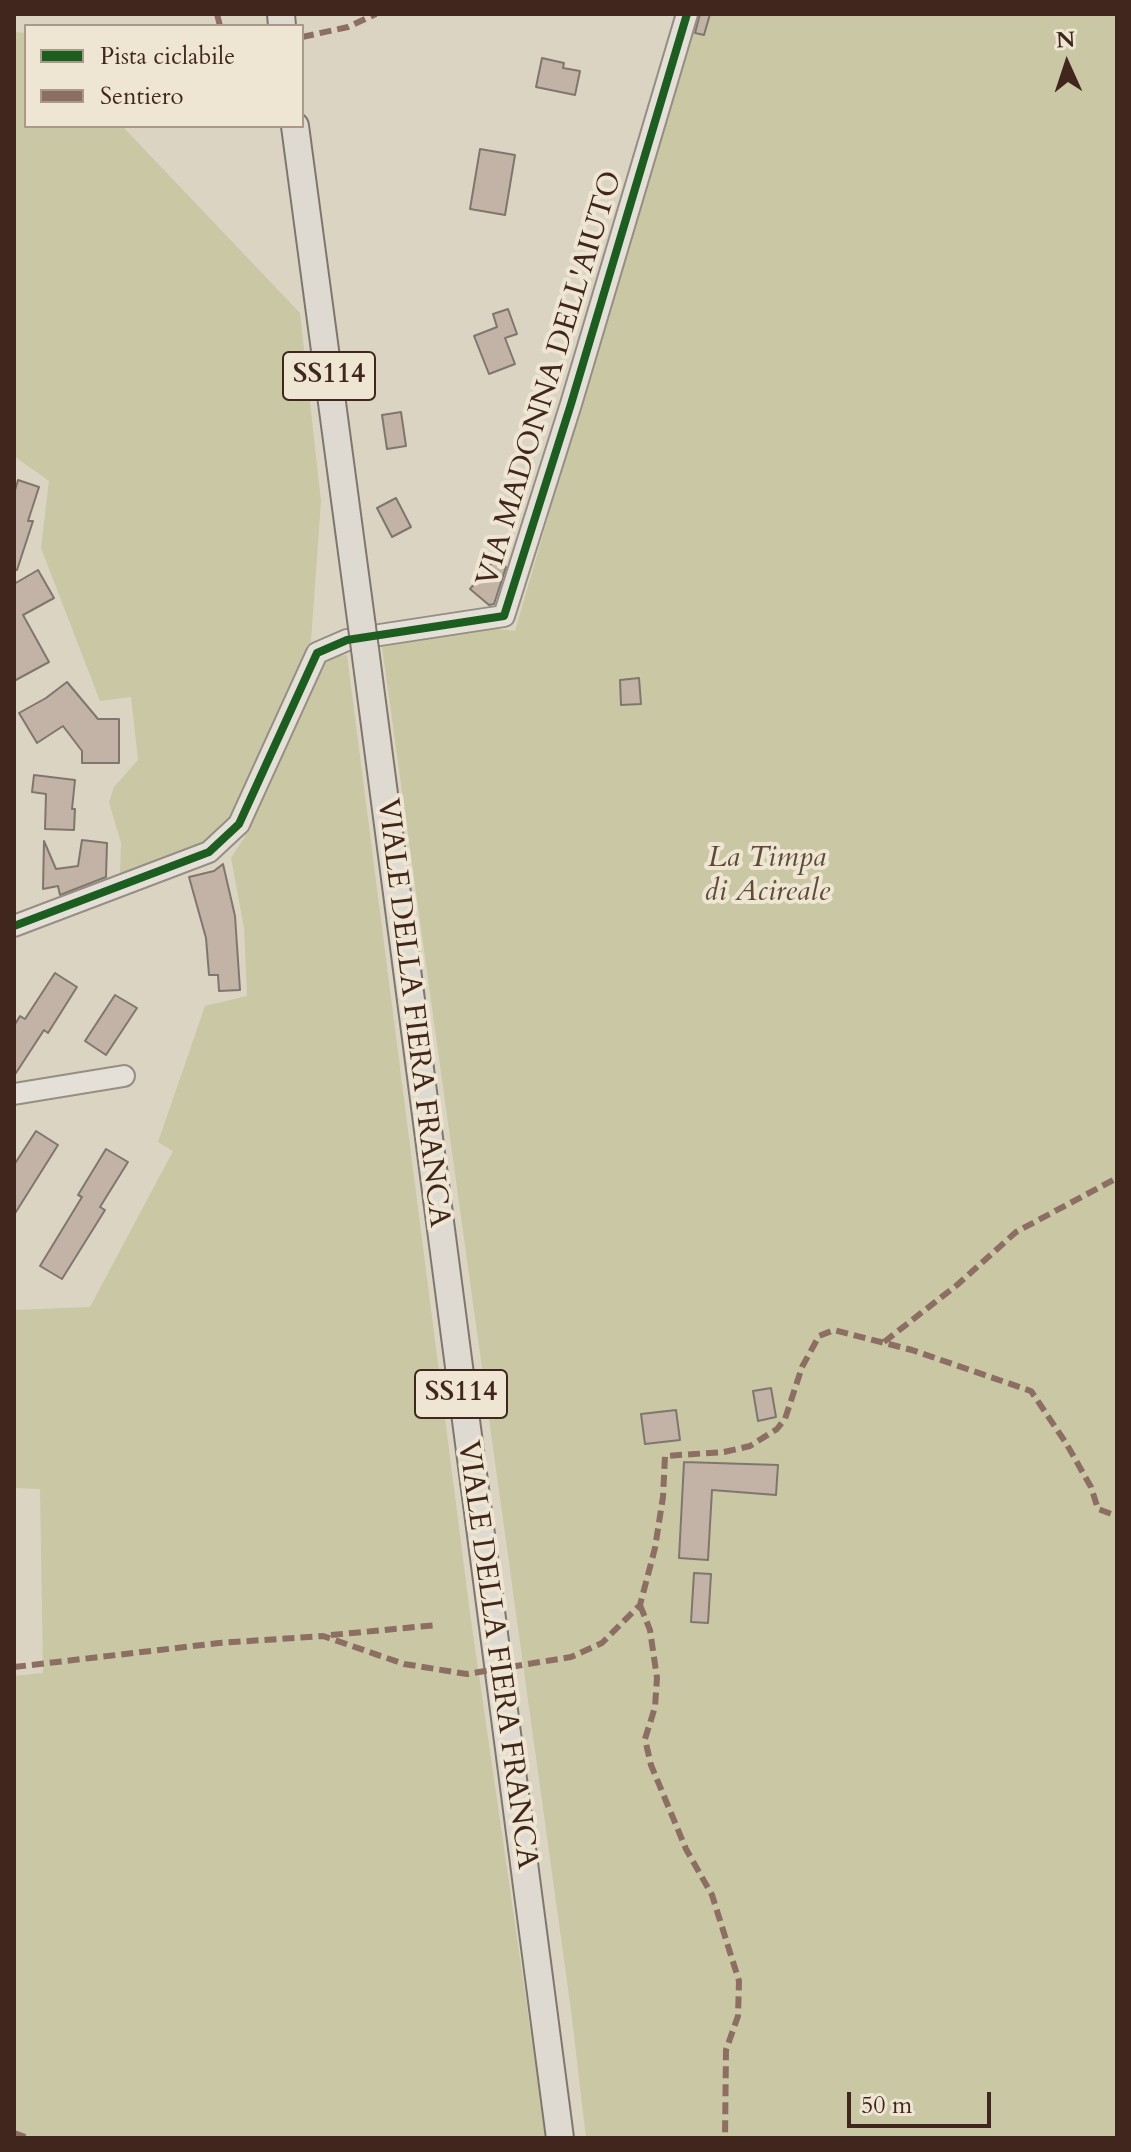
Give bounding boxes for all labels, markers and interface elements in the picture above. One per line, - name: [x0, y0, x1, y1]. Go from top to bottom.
- legend: [24, 24, 304, 128]
- north arrow: [1027, 24, 1107, 104]
- text: N: [1055, 25, 1076, 56]
- text: Pista ciclabile: [100, 40, 235, 73]
- text: Sentiero: [100, 80, 184, 113]
- street label: VIA MADONNA DELL'AIUTO: [471, 167, 631, 591]
- road number: SS114: [283, 352, 375, 400]
- street label: VIALE DELLA FIERA FRANCA: [368, 796, 456, 1230]
- park label: La Timpa di Acireale: [704, 841, 830, 912]
- road number: SS114: [415, 1370, 507, 1418]
- street label: VIALE DELLA FIERA FRANCA: [448, 1439, 544, 1871]
- scale bar: [851, 2076, 995, 2126]
- text: 50 m: [861, 2089, 912, 2122]

